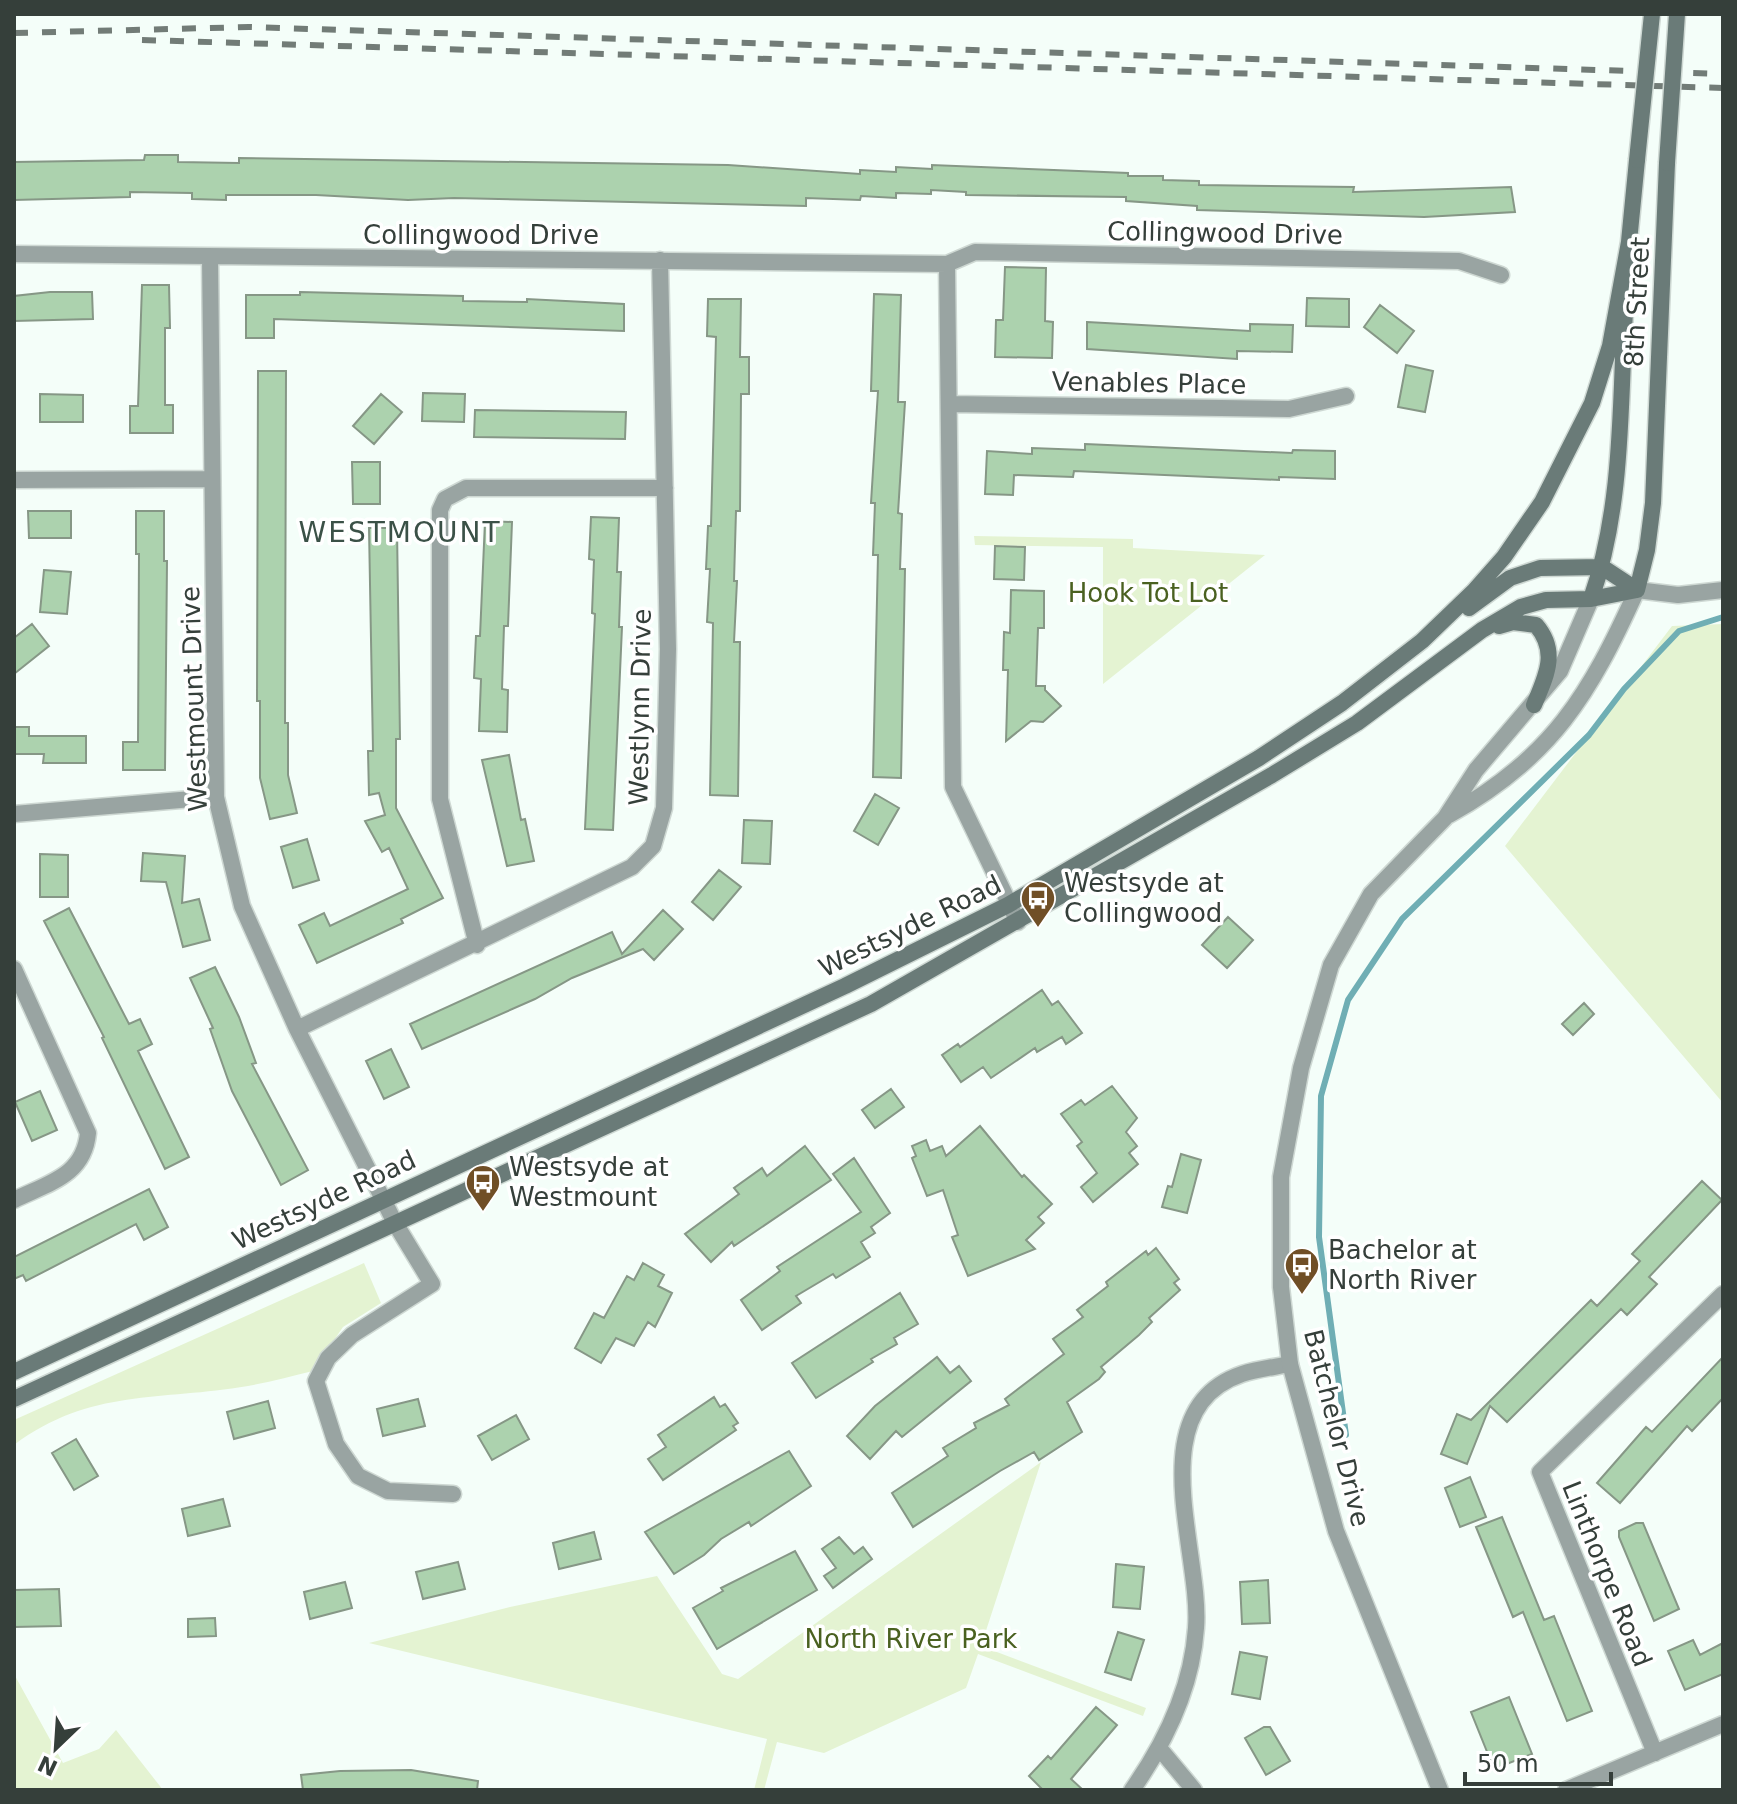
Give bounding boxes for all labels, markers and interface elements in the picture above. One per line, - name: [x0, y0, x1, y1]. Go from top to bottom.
- street label: Collingwood Drive: [1107, 216, 1343, 250]
- street label: Collingwood Drive: [363, 220, 599, 250]
- street label: 8th Street: [1619, 236, 1655, 368]
- street label: Venables Place: [1051, 366, 1247, 400]
- district label: WESTMOUNT: [299, 516, 502, 549]
- park label: Hook Tot Lot: [1068, 578, 1228, 608]
- street label: Westmount Drive: [175, 586, 213, 812]
- street label: Westlynn Drive: [623, 608, 657, 806]
- place label: Westsyde at Collingwood: [1064, 868, 1224, 928]
- street label: Westsyde Road: [814, 869, 1006, 983]
- bus stop icon: Westsyde at Collingwood: [1019, 879, 1057, 929]
- street label: Westsyde Road: [228, 1144, 420, 1256]
- place label: Westsyde at Westmount: [509, 1152, 669, 1212]
- bus stop icon: Westsyde at Westmount: [464, 1163, 502, 1213]
- place label: Bachelor at North River: [1328, 1235, 1477, 1295]
- bus stop icon: Bachelor at North River: [1283, 1246, 1321, 1296]
- street label: Batchelor Drive: [1298, 1326, 1376, 1530]
- street label: Linthorpe Road: [1556, 1477, 1658, 1671]
- park label: North River Park: [805, 1624, 1017, 1654]
- north arrow: [16, 1708, 96, 1788]
- scale bar: [1465, 1736, 1611, 1786]
- text: N: [34, 1750, 61, 1781]
- text: 50 m: [1477, 1750, 1539, 1778]

